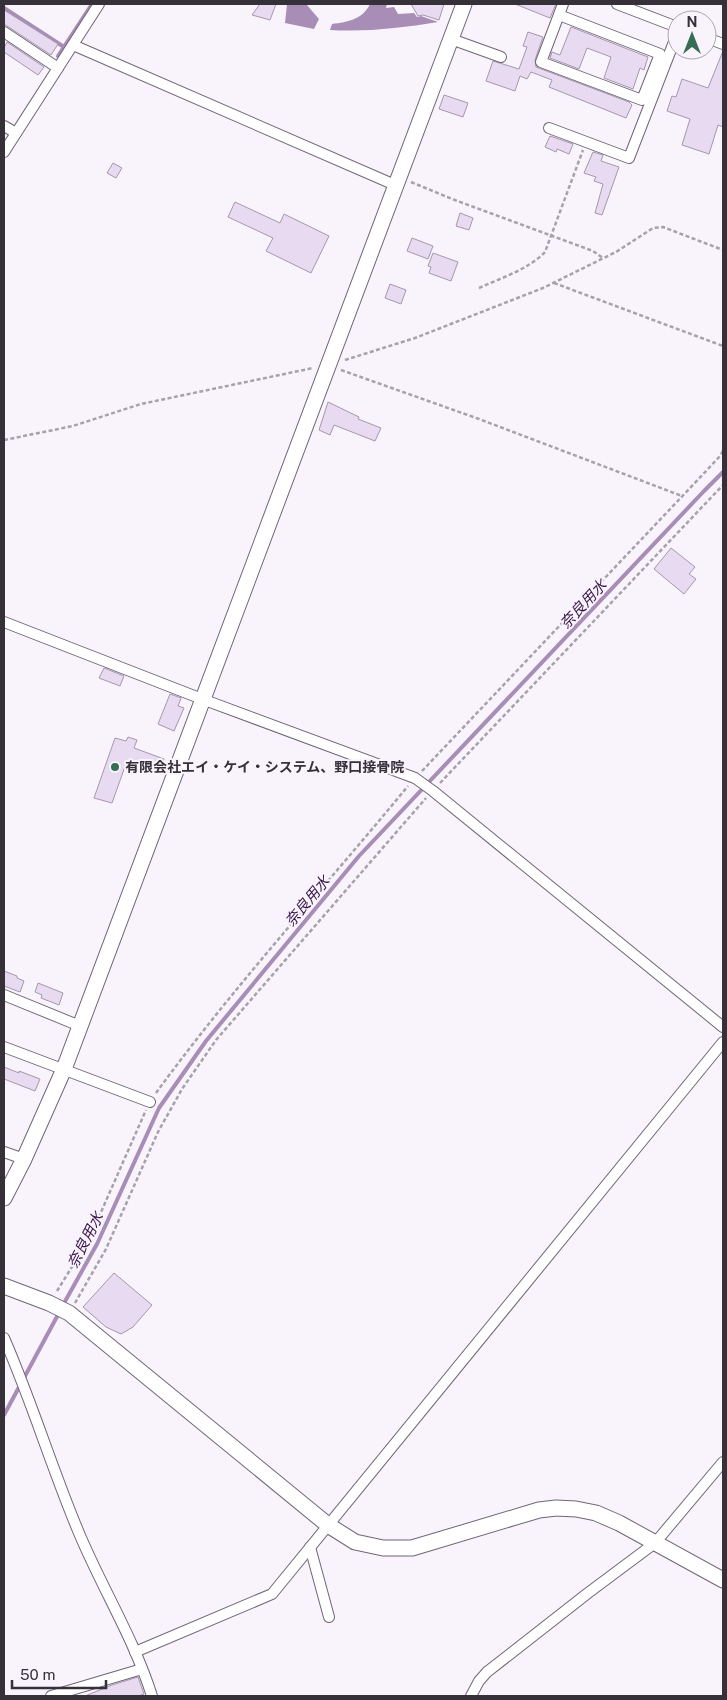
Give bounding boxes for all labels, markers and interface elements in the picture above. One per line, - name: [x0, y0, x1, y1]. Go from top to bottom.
- north arrow: [667, 10, 717, 60]
- text: N: [687, 14, 697, 30]
- water label: 奈良用水: [556, 575, 611, 632]
- place label: 有限会社エイ・ケイ・システム、野口接骨院: [125, 759, 404, 775]
- marker: 有限会社エイ・ケイ・システム、野口接骨院: [109, 761, 121, 773]
- water label: 奈良用水: [281, 871, 334, 929]
- water label: 奈良用水: [64, 1208, 107, 1271]
- scale bar: [12, 1658, 106, 1690]
- text: 50 m: [20, 1666, 55, 1683]

